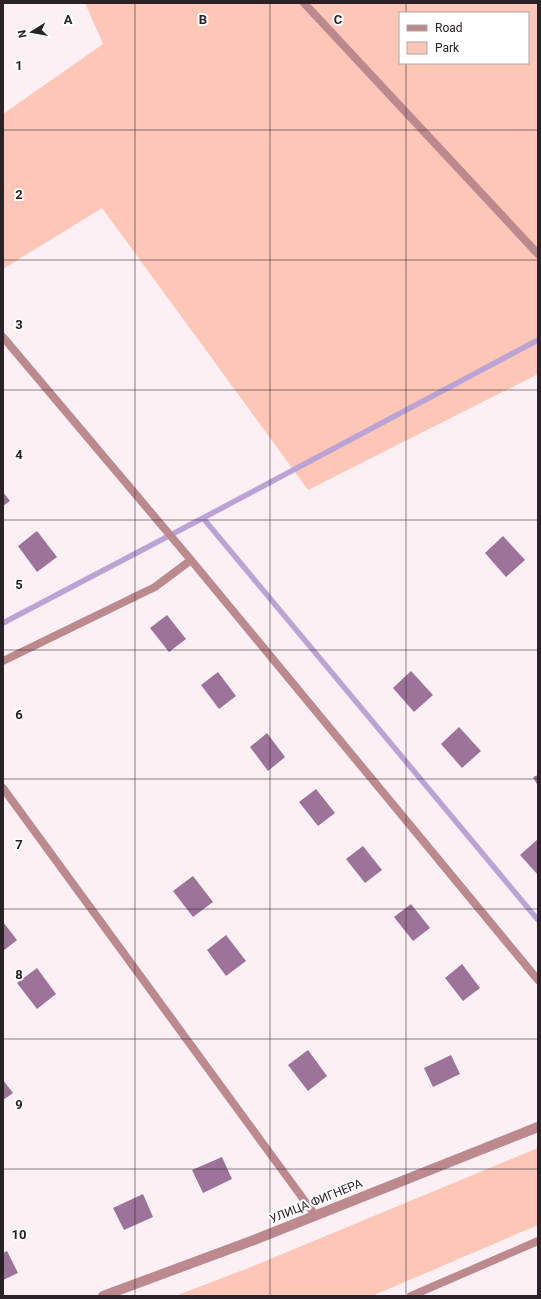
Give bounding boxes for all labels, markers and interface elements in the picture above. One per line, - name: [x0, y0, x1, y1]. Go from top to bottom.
- north arrow: [12, 12, 52, 52]
- text: A: [64, 12, 73, 27]
- text: B: [199, 12, 207, 27]
- text: C: [334, 12, 343, 27]
- legend: [399, 12, 529, 64]
- text: Road: [435, 21, 463, 35]
- text: N: [16, 29, 30, 39]
- text: Park: [435, 41, 460, 55]
- text: 1: [15, 58, 23, 73]
- text: 2: [15, 187, 23, 202]
- text: 3: [15, 317, 23, 332]
- text: 4: [15, 447, 23, 462]
- text: 5: [15, 577, 23, 592]
- text: 6: [15, 707, 23, 722]
- text: 7: [15, 837, 23, 852]
- text: 8: [15, 967, 23, 982]
- text: 9: [15, 1097, 23, 1112]
- street label: УЛИЦА ФИГНЕРА: [268, 1176, 364, 1226]
- text: 10: [12, 1227, 26, 1242]

